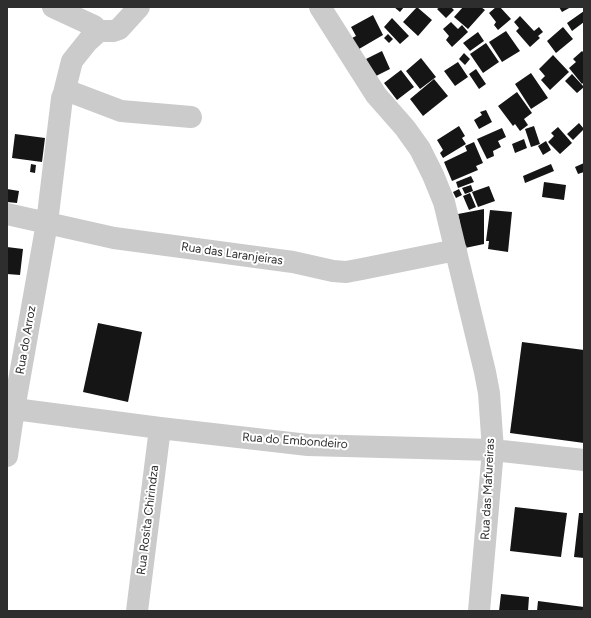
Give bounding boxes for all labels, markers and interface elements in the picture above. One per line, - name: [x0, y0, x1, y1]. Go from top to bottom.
- street label: Rua das Laranjeiras: [180, 240, 284, 268]
- street label: Rua do Arroz: [13, 305, 39, 375]
- street label: Rua do Embondeiro: [242, 430, 348, 452]
- street label: Rua das Mafureiras: [478, 438, 498, 540]
- street label: Rua Rosita Chirindza: [134, 464, 162, 576]

